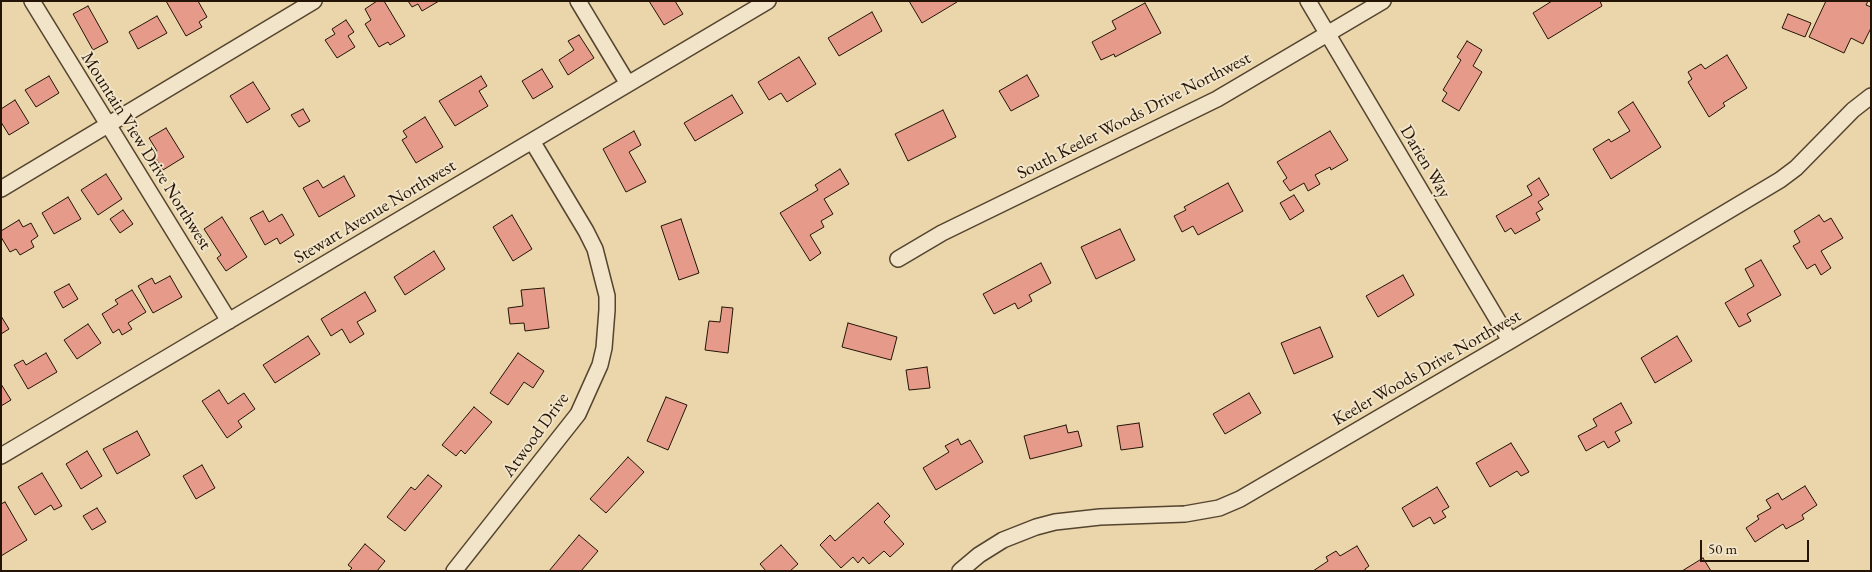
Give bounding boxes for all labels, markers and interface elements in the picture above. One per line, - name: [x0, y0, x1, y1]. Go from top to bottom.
- street label: South Keeler Woods Drive Northwest: [1014, 47, 1254, 185]
- street label: Mountain View Drive Northwest: [76, 48, 216, 254]
- street label: Darien Way: [1395, 122, 1455, 202]
- street label: Stewart Avenue Northwest: [290, 155, 460, 269]
- street label: Keeler Woods Drive Northwest: [1329, 305, 1525, 431]
- street label: Atwood Drive: [498, 389, 574, 481]
- scale bar: [1702, 530, 1811, 562]
- text: 50 m: [1708, 539, 1737, 558]

